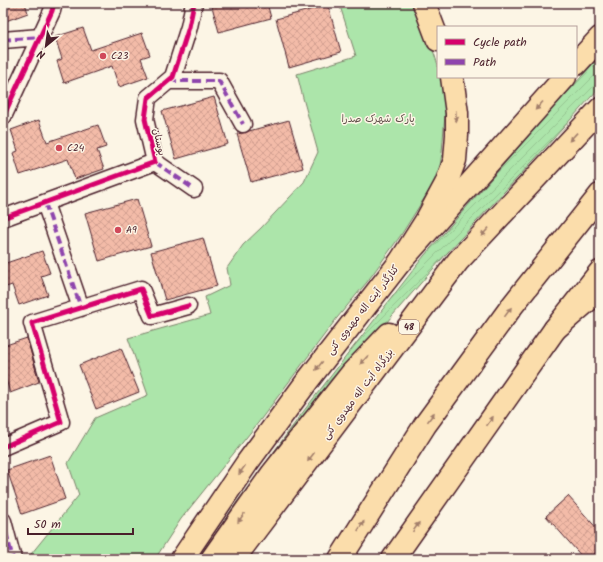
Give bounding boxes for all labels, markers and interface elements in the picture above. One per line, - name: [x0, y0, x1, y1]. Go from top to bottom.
- north arrow: [26, 26, 66, 66]
- legend: [437, 26, 577, 78]
- text: Cycle path: [473, 33, 527, 52]
- text: N: [34, 44, 49, 63]
- place label: C23: [111, 48, 129, 64]
- marker: C23: [98, 51, 108, 61]
- text: Path: [473, 53, 496, 72]
- one-way arrow: [534, 101, 543, 111]
- one-way arrow: [453, 110, 460, 122]
- park label: پارک شهرک صدرا: [341, 111, 415, 127]
- street label: بوستان: [148, 127, 170, 157]
- one-way arrow: [569, 132, 578, 142]
- place label: C24: [67, 140, 85, 156]
- marker: C24: [54, 143, 64, 153]
- place label: A9: [126, 222, 137, 238]
- marker: A9: [113, 225, 123, 235]
- one-way arrow: [480, 227, 490, 237]
- street label: کنارگذر آیت اله مهدوی کنی: [323, 262, 403, 358]
- one-way arrow: [504, 306, 512, 317]
- road number: 48: [399, 320, 419, 334]
- street label: بزرگراه آیت اله مهدوی کنی: [318, 345, 398, 443]
- one-way arrow: [359, 355, 369, 365]
- one-way arrow: [315, 360, 324, 371]
- one-way arrow: [427, 412, 435, 422]
- one-way arrow: [486, 416, 494, 426]
- one-way arrow: [307, 451, 315, 462]
- one-way arrow: [238, 465, 246, 475]
- scale bar: [28, 510, 133, 536]
- one-way arrow: [237, 512, 245, 523]
- text: 50 m: [34, 515, 61, 534]
- one-way arrow: [357, 521, 365, 531]
- one-way arrow: [412, 522, 420, 532]

